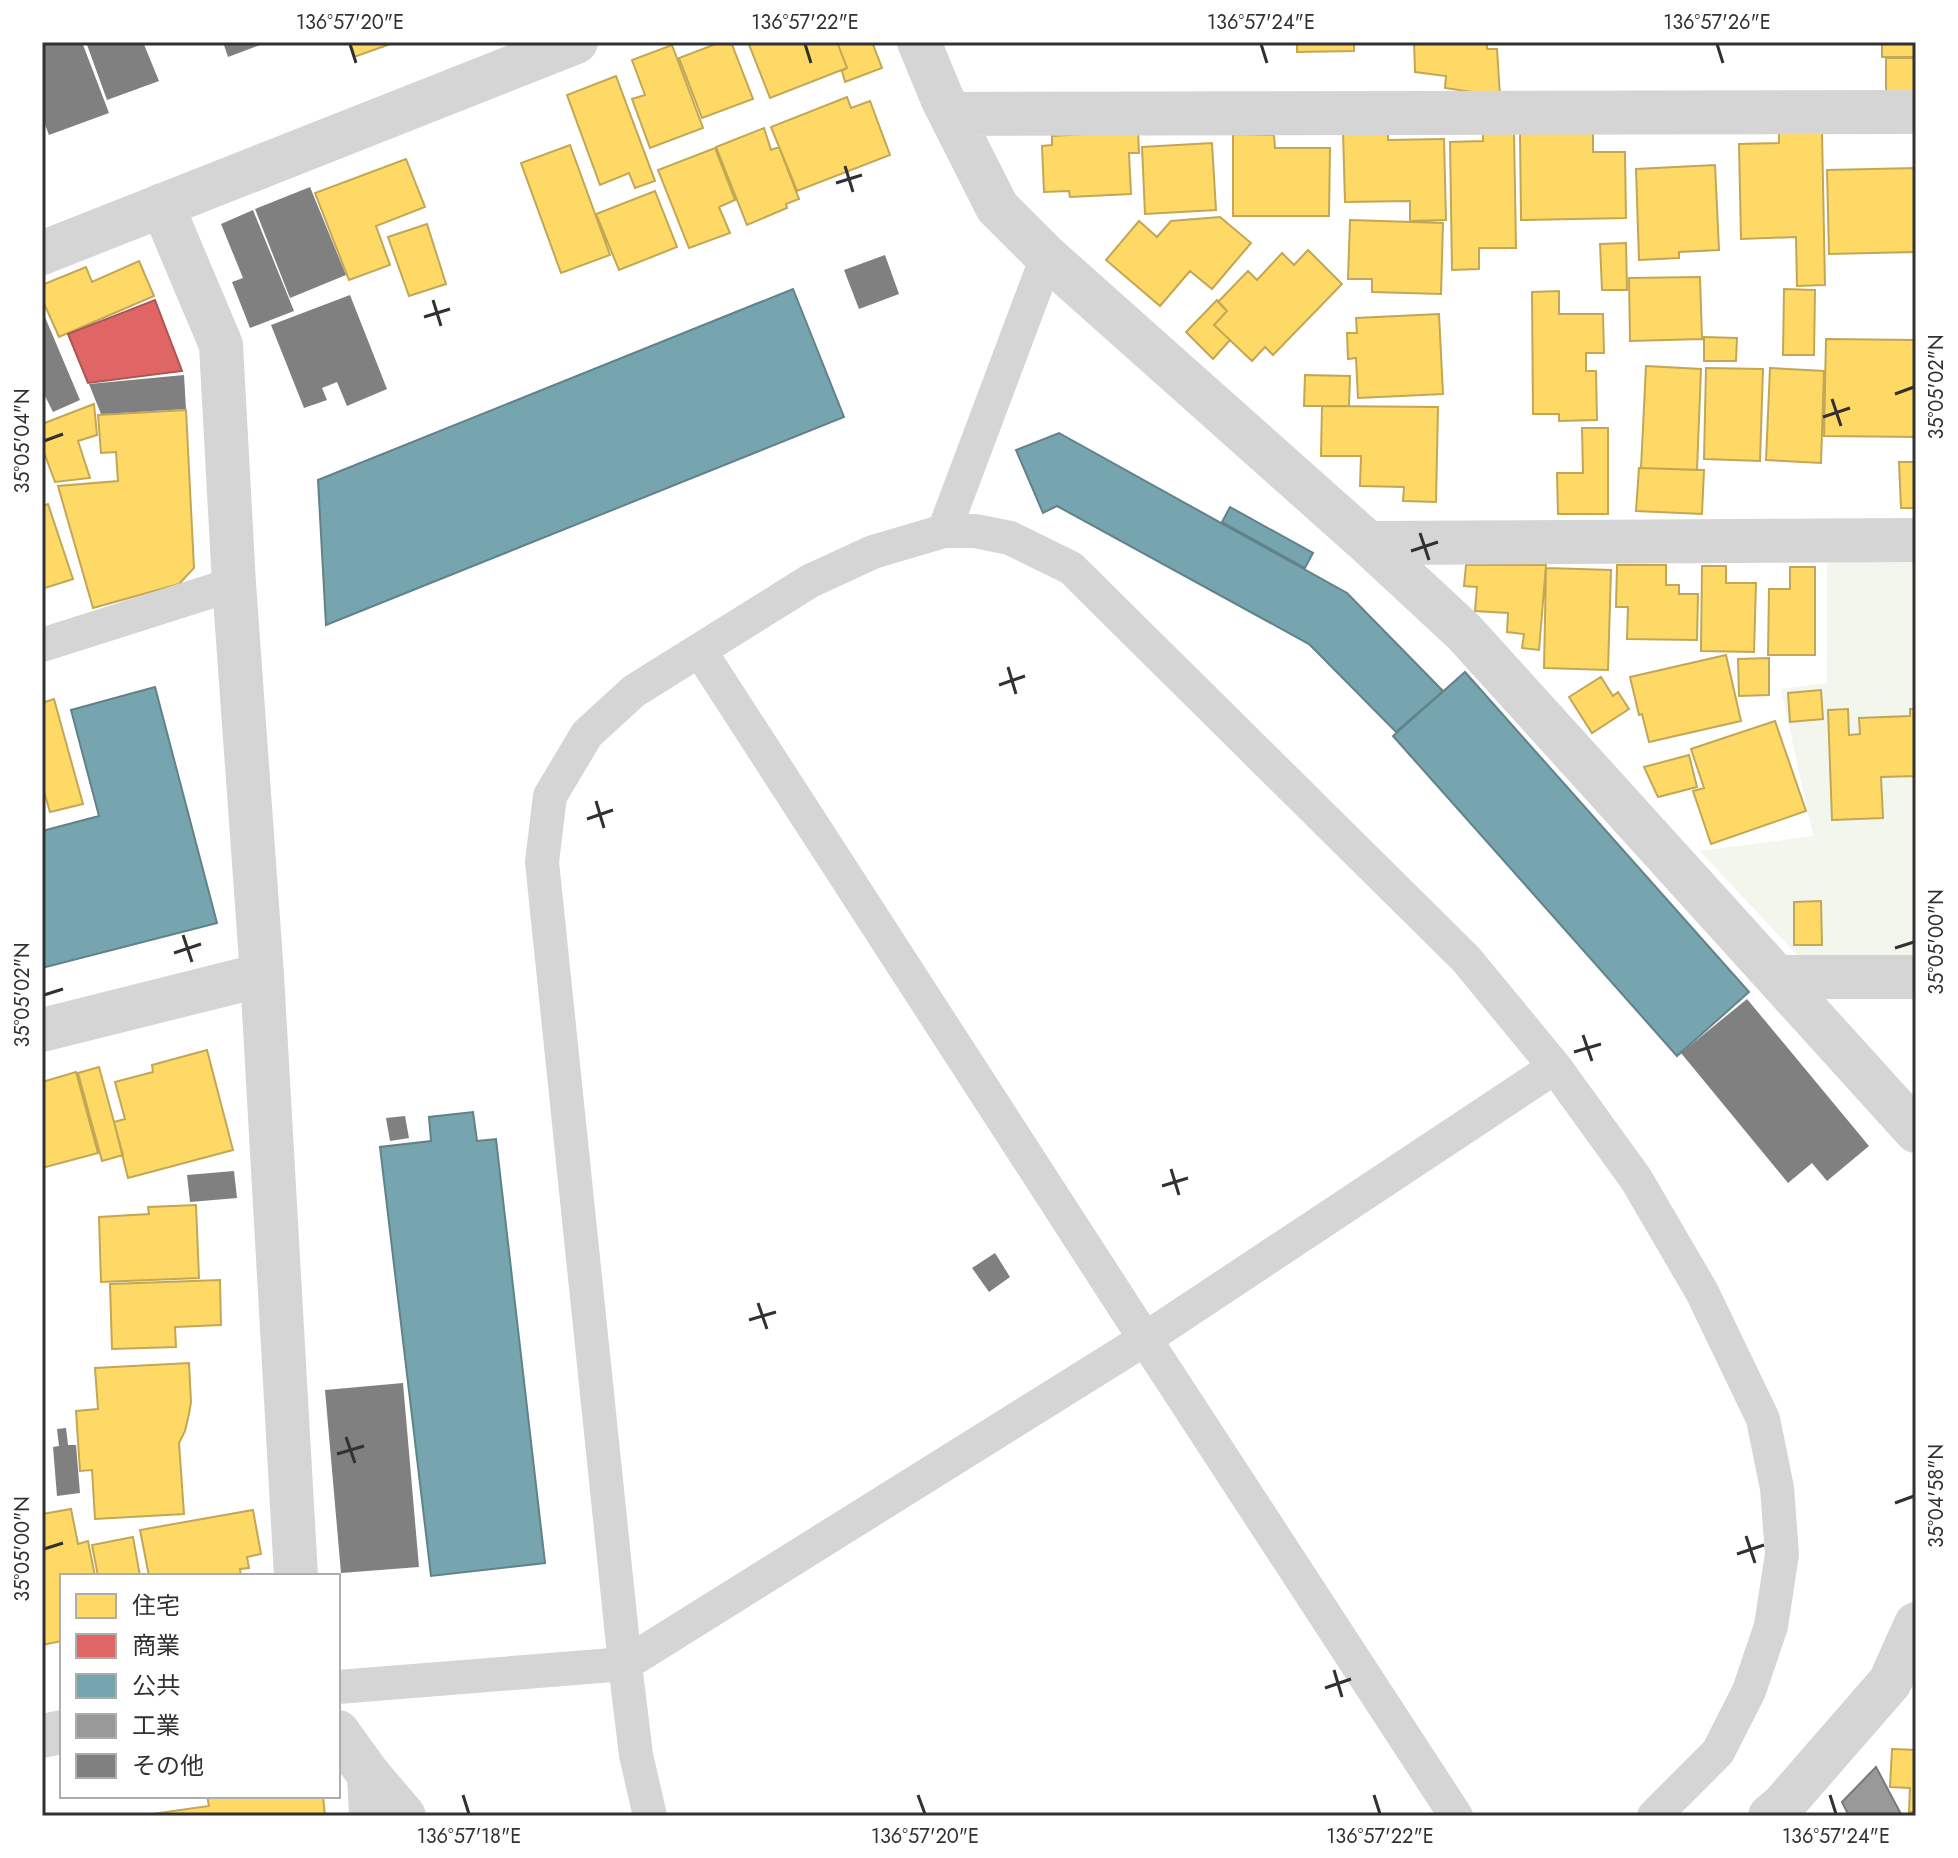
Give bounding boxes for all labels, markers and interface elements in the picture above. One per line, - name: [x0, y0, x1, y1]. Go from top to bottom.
- text: 136°57'20"E: [296, 8, 404, 37]
- text: 136°57'22"E: [751, 8, 859, 37]
- text: 136°57'24"E: [1207, 8, 1315, 37]
- text: 136°57'26"E: [1663, 8, 1771, 37]
- text: 35°05'02"N: [1922, 335, 1951, 439]
- text: 35°05'04"N: [8, 388, 37, 494]
- text: 35°05'00"N: [1922, 889, 1951, 995]
- text: 35°05'02"N: [8, 943, 37, 1047]
- text: 35°04'58"N: [1922, 1444, 1951, 1548]
- text: 35°05'00"N: [8, 1496, 37, 1602]
- legend: [60, 1574, 340, 1798]
- text: 住宅: [132, 1588, 180, 1623]
- text: 商業: [132, 1628, 180, 1663]
- text: 公共: [132, 1668, 180, 1703]
- text: 工業: [132, 1708, 180, 1743]
- text: その他: [132, 1748, 204, 1783]
- text: 136°57'18"E: [417, 1822, 521, 1851]
- text: 136°57'20"E: [871, 1822, 979, 1851]
- text: 136°57'22"E: [1326, 1822, 1434, 1851]
- text: 136°57'24"E: [1782, 1822, 1890, 1851]

